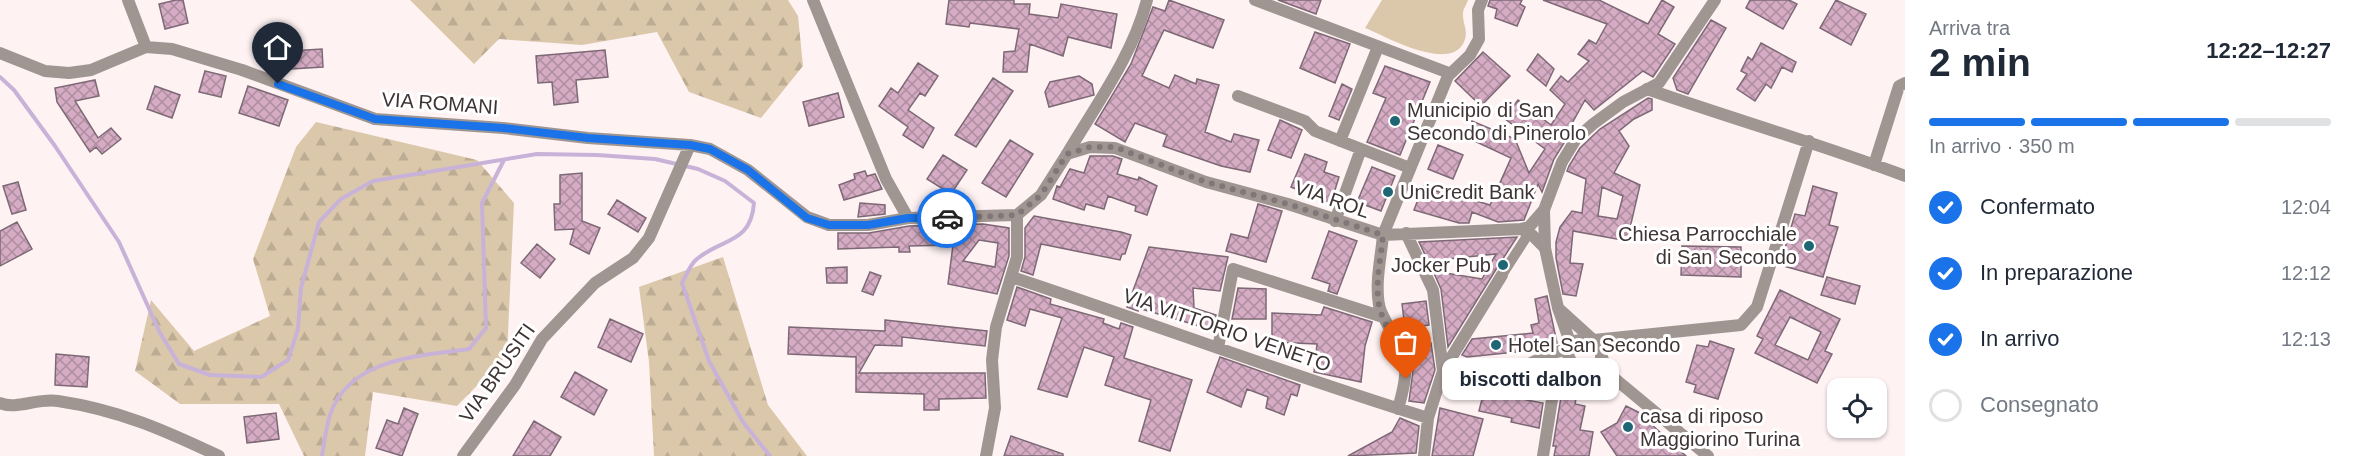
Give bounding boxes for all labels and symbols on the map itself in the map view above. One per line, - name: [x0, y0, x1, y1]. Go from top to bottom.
- pin: [252, 22, 303, 84]
- street label: VIA ROMANI: [381, 88, 499, 118]
- place label: Municipio di San Secondo di Pinerolo: [1407, 99, 1586, 144]
- marker: Municipio di San Secondo di Pinerolo: [1388, 114, 1402, 128]
- street label: VIA ROL: [1292, 176, 1372, 222]
- place label: UniCredit Bank: [1400, 181, 1536, 203]
- marker: UniCredit Bank: [1381, 185, 1395, 199]
- courier: [917, 188, 977, 248]
- place label: Chiesa Parrocchiale di San Secondo: [1618, 223, 1797, 268]
- marker: Chiesa Parrocchiale di San Secondo: [1802, 239, 1816, 253]
- place label: Jocker Pub: [1391, 254, 1491, 276]
- marker: Jocker Pub: [1496, 258, 1510, 272]
- street label: VIA VITTORIO VENETO: [1120, 284, 1334, 376]
- pin: [1380, 317, 1431, 379]
- street label: VIA BRUSITI: [455, 319, 539, 427]
- place label: Hotel San Secondo: [1508, 334, 1680, 356]
- marker: Hotel San Secondo: [1489, 338, 1503, 352]
- callout: biscotti dalbon: [1442, 358, 1619, 400]
- place label: casa di riposo Maggiorino Turina: [1640, 405, 1801, 450]
- marker: casa di riposo Maggiorino Turina: [1621, 420, 1635, 434]

